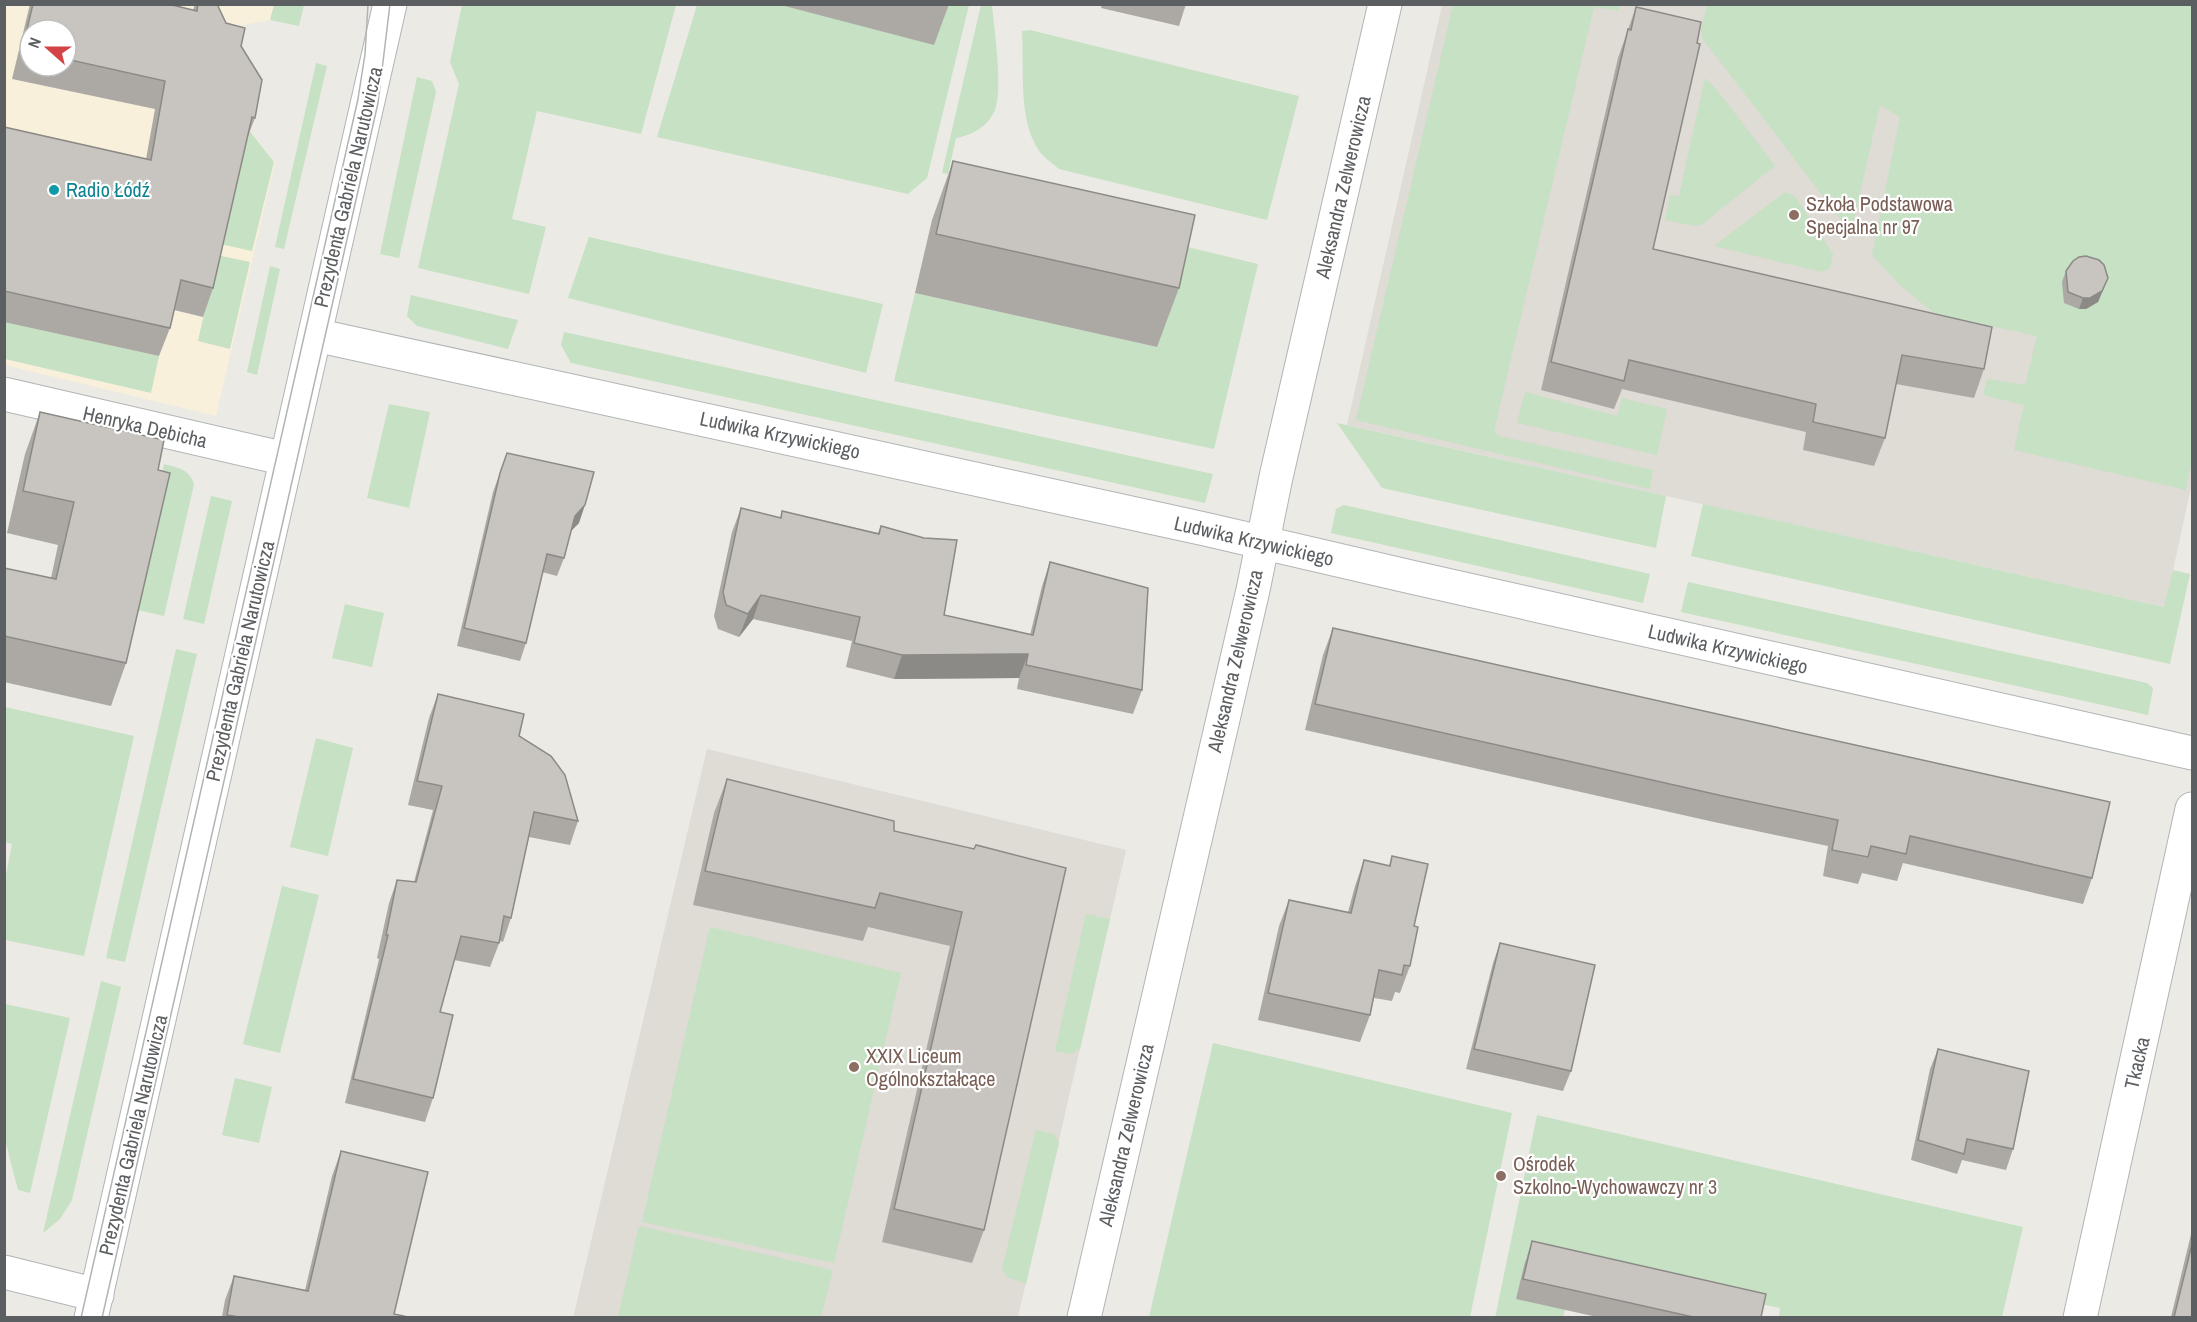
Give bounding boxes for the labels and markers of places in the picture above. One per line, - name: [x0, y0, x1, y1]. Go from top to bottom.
- place label: Radio Łódź: [66, 176, 150, 203]
- marker: Radio Łódź: [47, 183, 61, 197]
- place label: Szkoła Podstawowa Specjalna nr 97: [1806, 190, 1953, 240]
- marker: Szkoła Podstawowa Specjalna nr 97: [1787, 208, 1801, 222]
- place label: XXIX Liceum Ogólnokształcące: [866, 1042, 995, 1092]
- marker: XXIX Liceum Ogólnokształcące: [847, 1060, 861, 1074]
- place label: Ośrodek Szkolno-Wychowawczy nr 3: [1513, 1150, 1717, 1200]
- marker: Ośrodek Szkolno-Wychowawczy nr 3: [1494, 1169, 1508, 1183]

